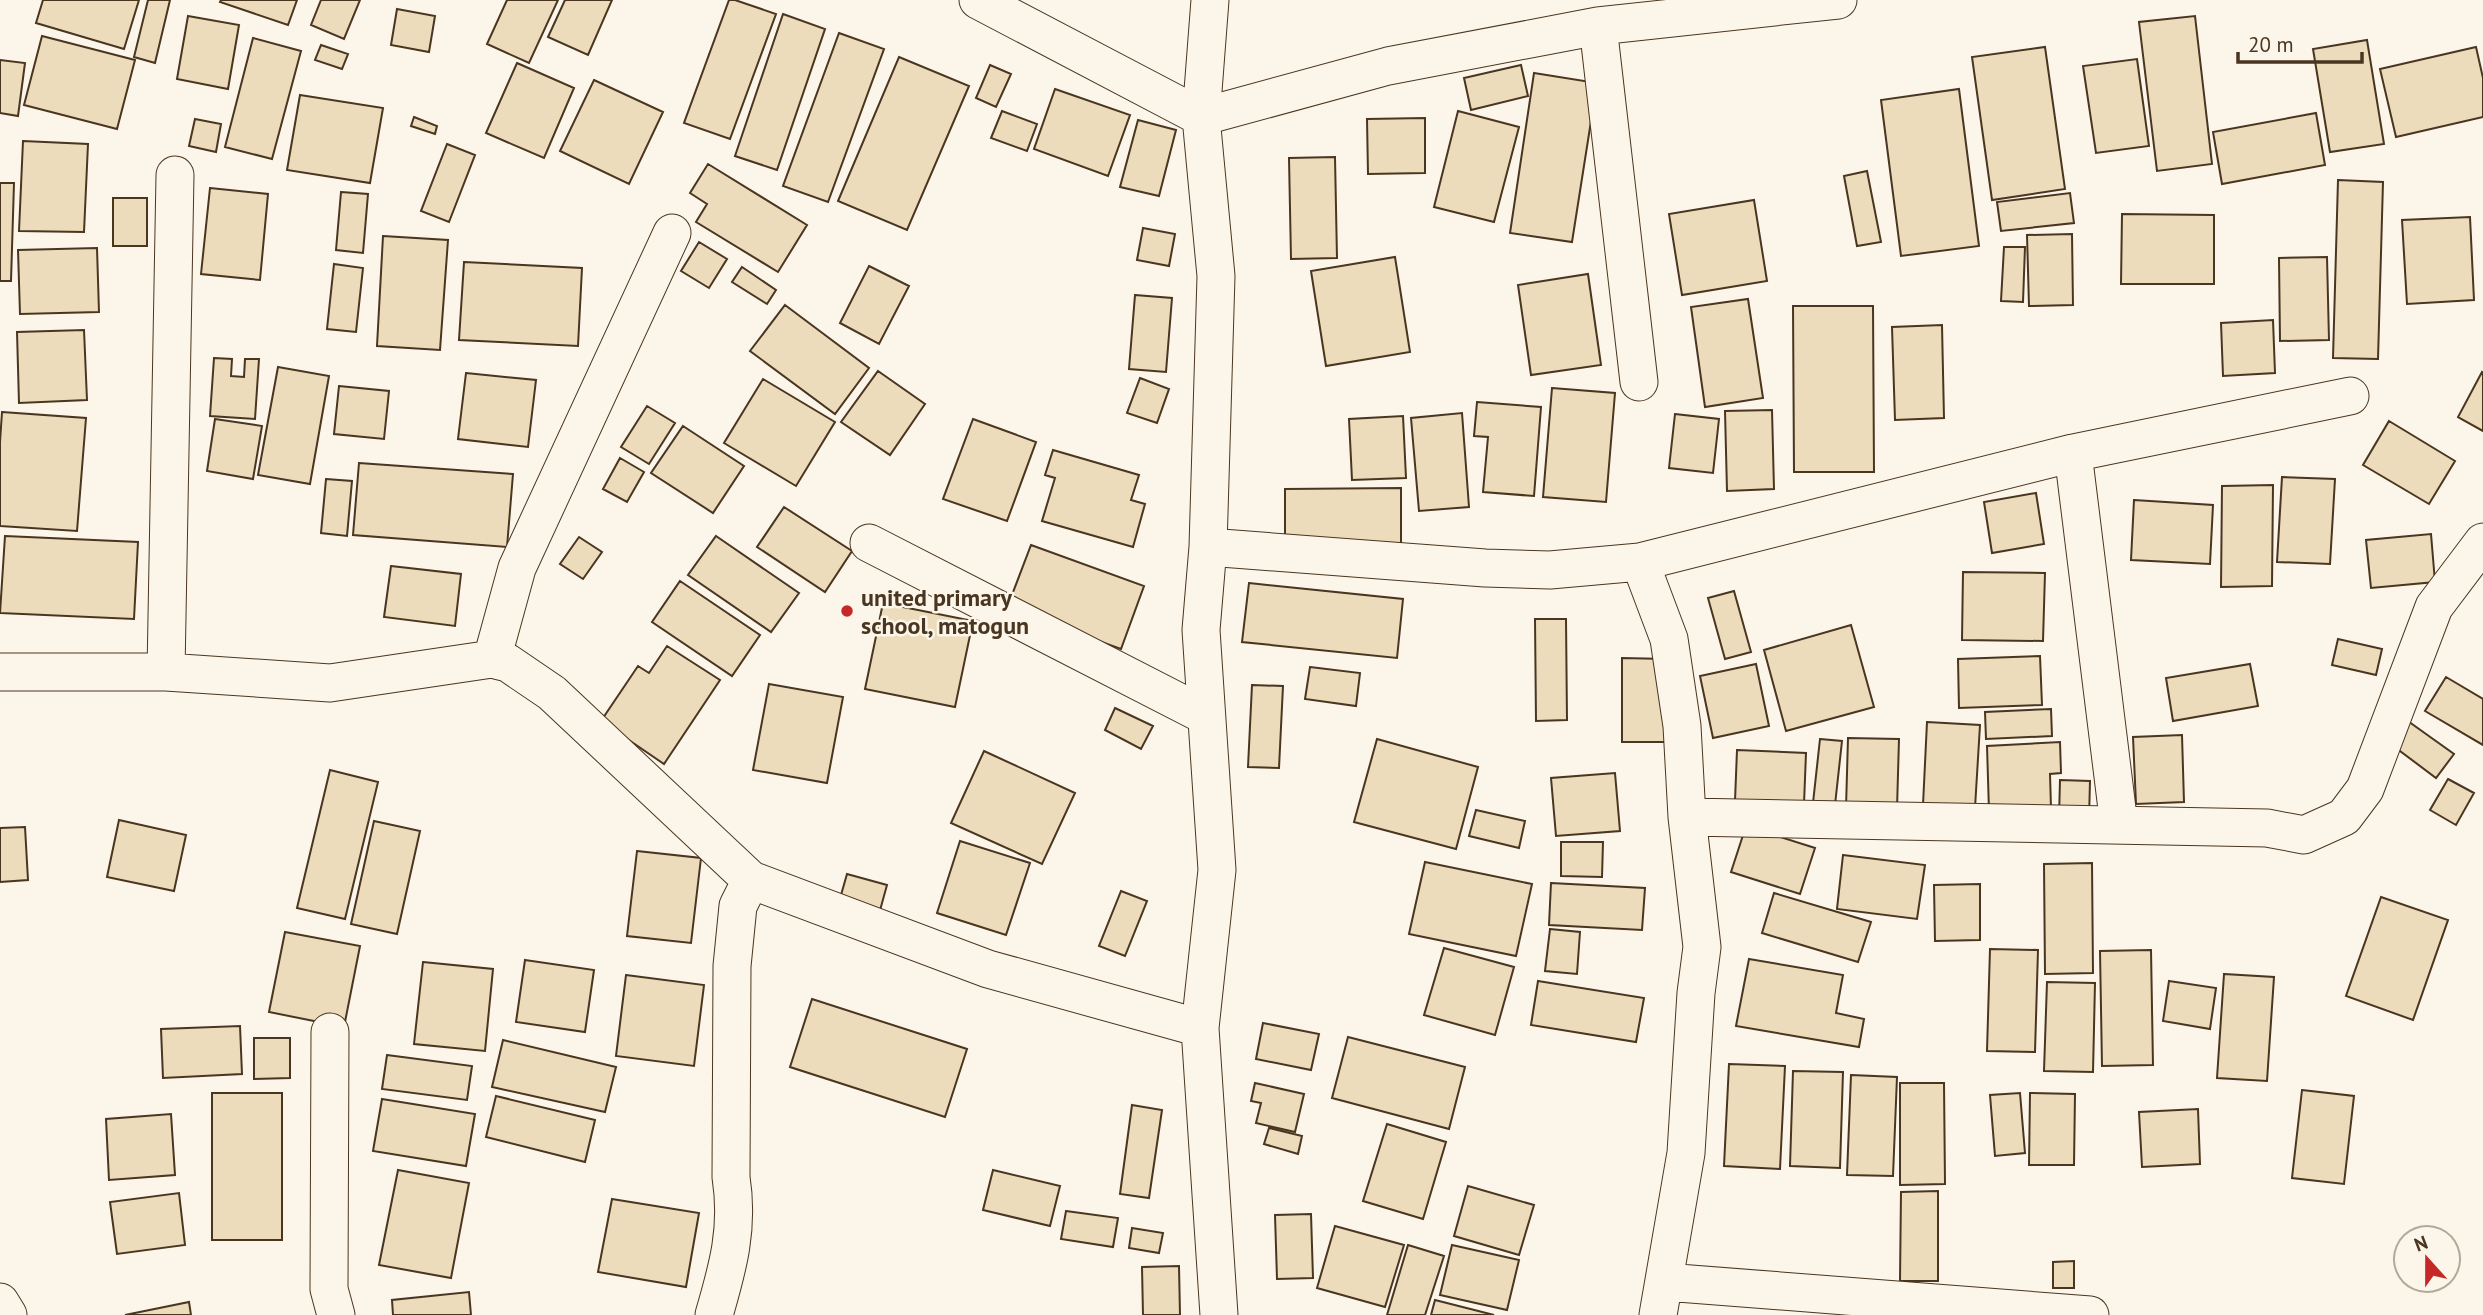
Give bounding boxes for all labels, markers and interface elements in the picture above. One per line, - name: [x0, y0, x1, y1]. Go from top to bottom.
- scale bar: [2238, 21, 2362, 65]
- text: 20 m: [2248, 31, 2294, 58]
- place label: united primary school, matogun: [861, 582, 1029, 641]
- marker: united primary school, matogun: [839, 603, 855, 619]
- north arrow: [2392, 1224, 2462, 1294]
- text: N: [2411, 1230, 2431, 1257]

